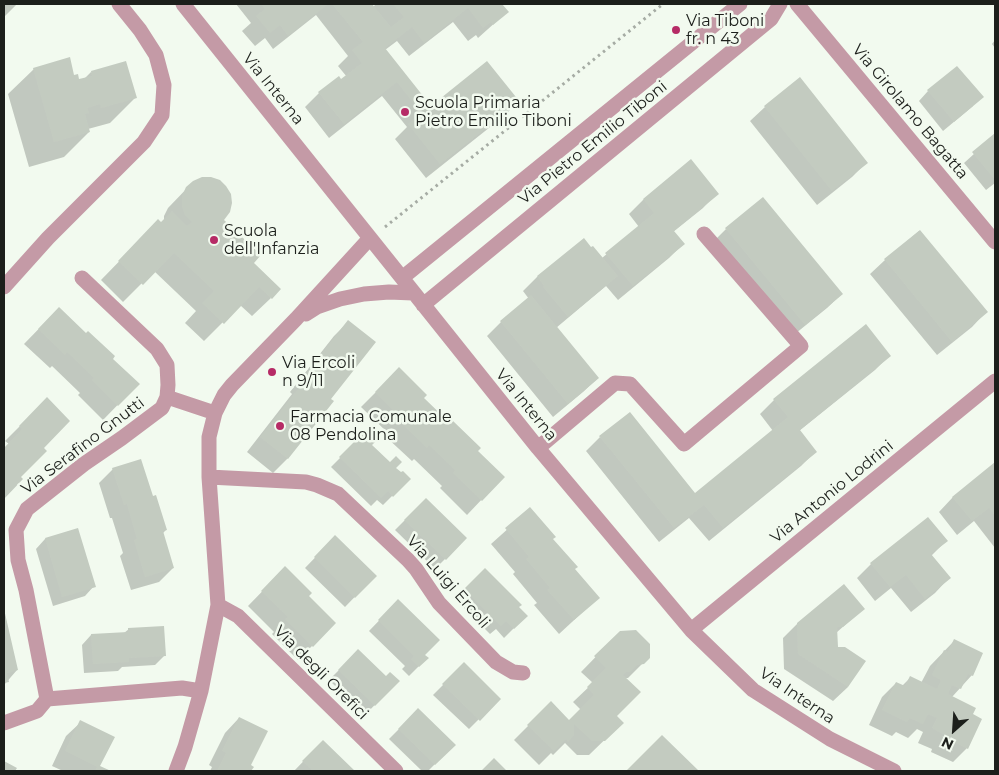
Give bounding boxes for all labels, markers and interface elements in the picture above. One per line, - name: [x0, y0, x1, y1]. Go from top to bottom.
- place label: Via Tiboni fr. n 43: [686, 11, 764, 49]
- marker: Via Tiboni fr. n 43: [670, 24, 682, 36]
- street label: Via Girolamo Bagatta: [848, 41, 972, 183]
- street label: Via Interna: [238, 49, 308, 129]
- street label: Via Pietro Emilio Tiboni: [515, 77, 671, 209]
- place label: Scuola Primaria Pietro Emilio Tiboni: [415, 93, 572, 131]
- marker: Scuola Primaria Pietro Emilio Tiboni: [399, 106, 411, 118]
- place label: Scuola dell'Infanzia: [224, 221, 319, 259]
- marker: Scuola dell'Infanzia: [208, 234, 220, 246]
- place label: Via Ercoli n 9/11: [282, 353, 355, 391]
- street label: Via Interna: [491, 365, 561, 445]
- marker: Via Ercoli n 9/11: [266, 366, 278, 378]
- street label: Via Serafino Gnutti: [18, 393, 148, 499]
- place label: Farmacia Comunale 08 Pendolina: [290, 407, 452, 445]
- marker: Farmacia Comunale 08 Pendolina: [274, 420, 286, 432]
- street label: Via Antonio Lodrini: [767, 437, 897, 547]
- street label: Via Luigi Ercoli: [402, 532, 494, 632]
- street label: Via degli Orefici: [270, 622, 372, 724]
- street label: Via Interna: [756, 664, 838, 728]
- north arrow: [929, 705, 979, 755]
- text: N: [938, 733, 956, 754]

